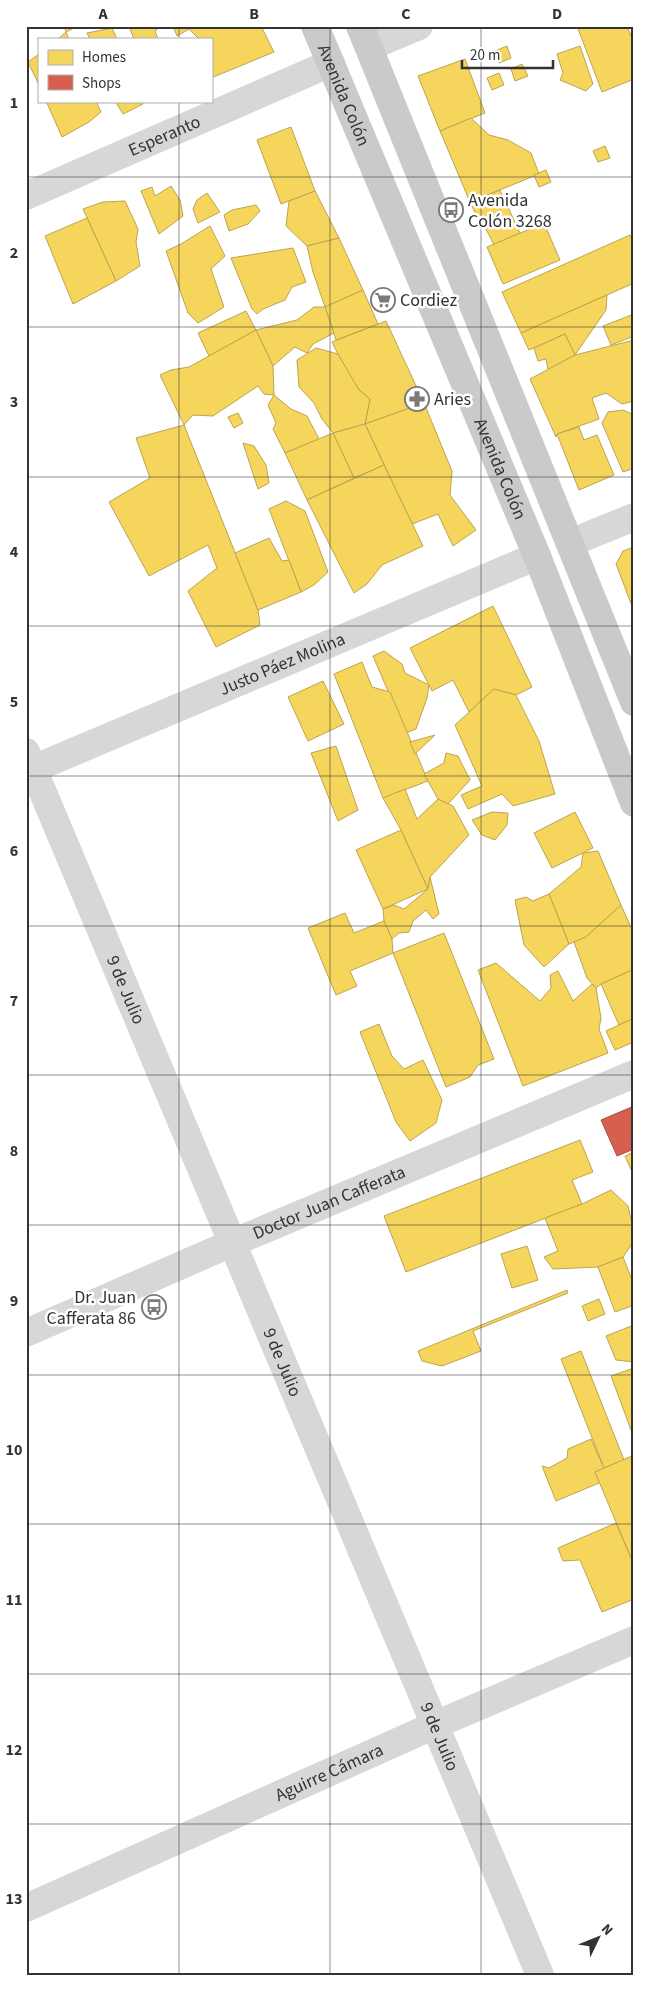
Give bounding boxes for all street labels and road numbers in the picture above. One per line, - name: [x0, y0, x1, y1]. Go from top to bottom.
- street label: Avenida Colón: [311, 41, 376, 150]
- street label: Esperanto: [125, 109, 205, 163]
- street label: Avenida Colón: [468, 414, 532, 524]
- street label: Justo Páez Molina: [216, 627, 349, 702]
- street label: 9 de Julio: [100, 952, 151, 1028]
- street label: Doctor Juan Cafferata: [249, 1160, 409, 1246]
- street label: 9 de Julio: [256, 1324, 308, 1401]
- street label: 9 de Julio: [414, 1699, 465, 1775]
- street label: Aguirre Cámara: [271, 1738, 387, 1808]

